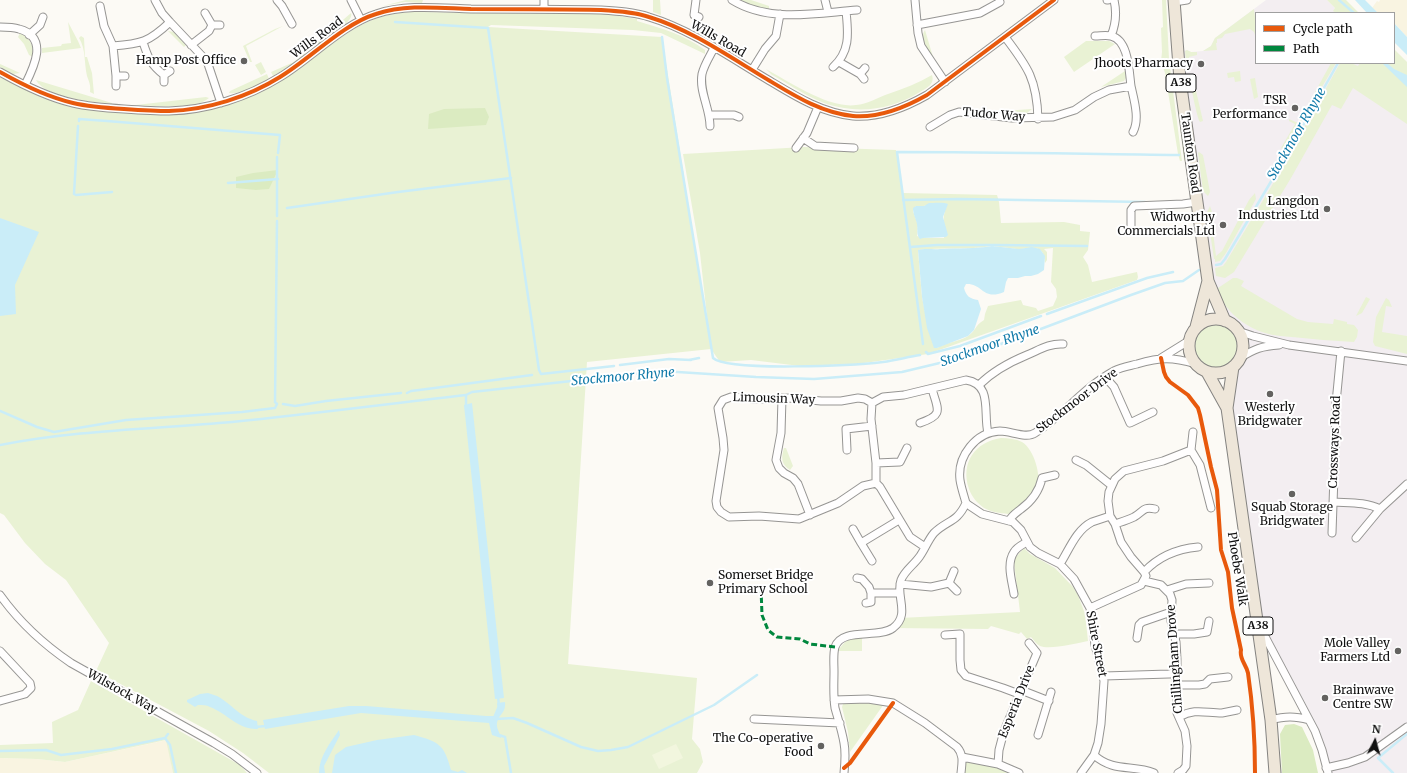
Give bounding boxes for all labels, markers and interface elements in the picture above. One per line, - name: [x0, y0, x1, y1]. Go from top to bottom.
- legend: [1255, 12, 1395, 64]
- street label: Wills Road: [288, 14, 346, 62]
- street label: Wills Road: [688, 17, 748, 61]
- text: Cycle path: [1293, 21, 1353, 36]
- text: Path: [1293, 41, 1319, 56]
- place label: Hamp Post Office: [136, 54, 236, 68]
- marker: Hamp Post Office: [239, 56, 249, 66]
- place label: Jhoots Pharmacy: [1094, 57, 1193, 71]
- marker: Jhoots Pharmacy: [1196, 59, 1206, 69]
- road number: A38: [1166, 74, 1196, 92]
- water label: Stockmoor Rhyne: [1264, 85, 1330, 183]
- place label: TSR Performance: [1213, 94, 1287, 122]
- marker: TSR Performance: [1290, 103, 1300, 113]
- street label: Tudor Way: [962, 105, 1026, 125]
- street label: Taunton Road: [1177, 112, 1203, 194]
- place label: Langdon Industries Ltd: [1238, 195, 1319, 223]
- marker: Langdon Industries Ltd: [1322, 204, 1332, 214]
- place label: Widworthy Commercials Ltd: [1117, 211, 1215, 239]
- marker: Widworthy Commercials Ltd: [1218, 220, 1228, 230]
- water label: Stockmoor Rhyne: [938, 322, 1042, 370]
- water label: Stockmoor Rhyne: [571, 365, 675, 389]
- street label: Stockmoor Drive: [1034, 366, 1120, 436]
- marker: Westerly Bridgwater: [1265, 389, 1275, 399]
- street label: Limousin Way: [732, 390, 816, 408]
- street label: Crossways Road: [1326, 395, 1344, 489]
- place label: Westerly Bridgwater: [1238, 401, 1302, 429]
- marker: Squab Storage Bridgwater: [1287, 489, 1297, 499]
- place label: Squab Storage Bridgwater: [1251, 501, 1333, 529]
- street label: Phoebe Walk: [1224, 531, 1250, 607]
- place label: Somerset Bridge Primary School: [718, 569, 813, 597]
- marker: Somerset Bridge Primary School: [705, 578, 715, 588]
- street label: Chillingham Drove: [1164, 604, 1186, 714]
- street label: Shire Street: [1083, 610, 1109, 678]
- road number: A38: [1243, 617, 1273, 635]
- place label: Mole Valley Farmers Ltd: [1320, 637, 1390, 665]
- marker: Mole Valley Farmers Ltd: [1393, 646, 1403, 656]
- street label: Esperia Drive: [996, 663, 1038, 741]
- street label: Wilstock Way: [84, 667, 160, 717]
- place label: Brainwave Centre SW: [1333, 684, 1394, 712]
- marker: Brainwave Centre SW: [1320, 693, 1330, 703]
- north arrow: [1355, 721, 1395, 761]
- text: N: [1371, 722, 1381, 736]
- place label: The Co-operative Food: [713, 732, 813, 760]
- marker: The Co-operative Food: [816, 741, 826, 751]

